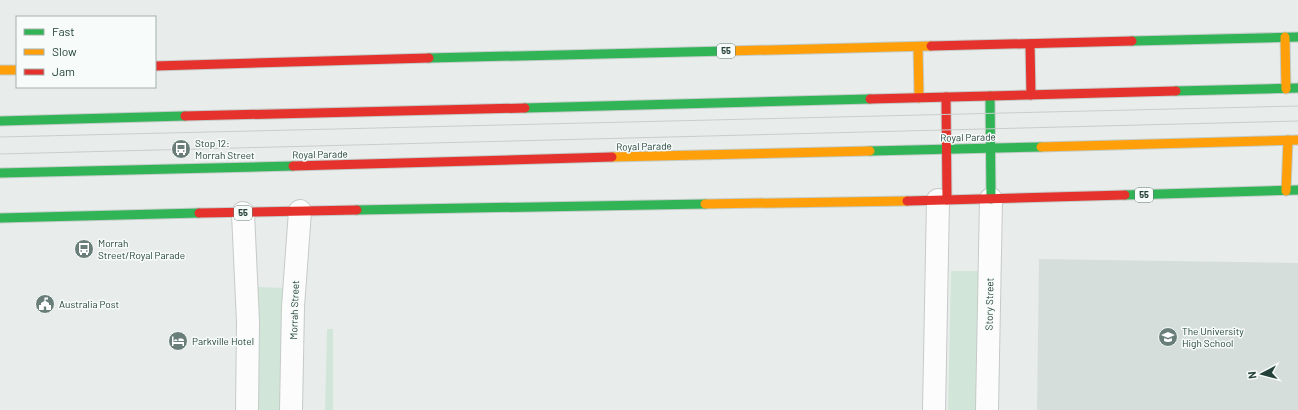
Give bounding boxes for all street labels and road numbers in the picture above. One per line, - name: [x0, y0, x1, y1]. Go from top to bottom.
- road number: 55: [717, 44, 735, 58]
- street label: Royal Parade: [940, 131, 996, 143]
- street label: Royal Parade: [616, 140, 672, 152]
- street label: Royal Parade: [292, 148, 348, 160]
- road number: 55: [1135, 188, 1153, 202]
- road number: 55: [234, 206, 252, 220]
- street label: Story Street: [983, 277, 995, 330]
- street label: Morrah Street: [287, 280, 301, 340]

